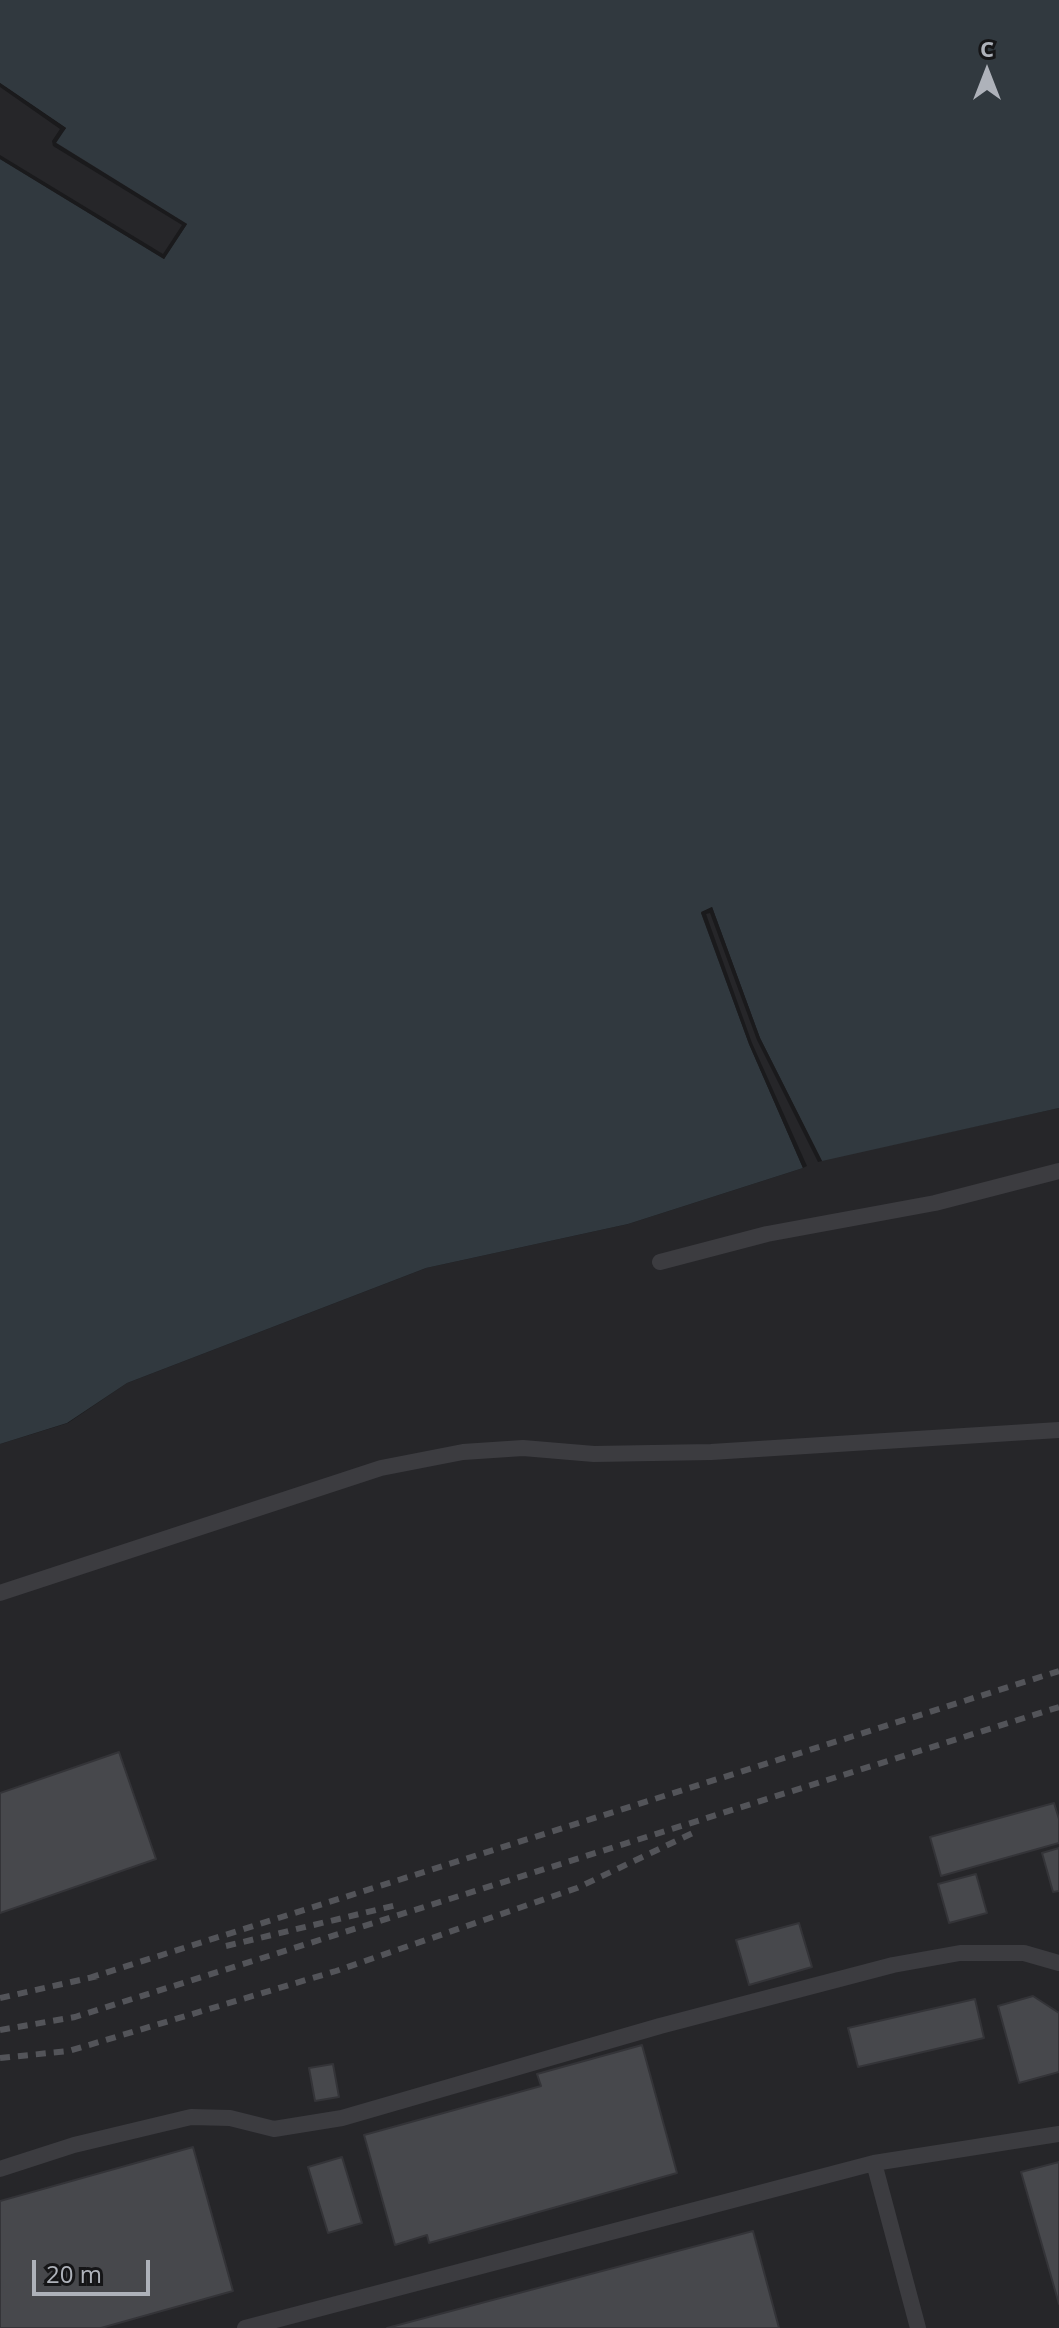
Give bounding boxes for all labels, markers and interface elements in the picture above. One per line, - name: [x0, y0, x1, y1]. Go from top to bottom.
- north arrow: [947, 32, 1027, 112]
- text: С: [980, 33, 994, 63]
- scale bar: [36, 2244, 154, 2294]
- text: 20 m: [46, 2257, 102, 2290]

